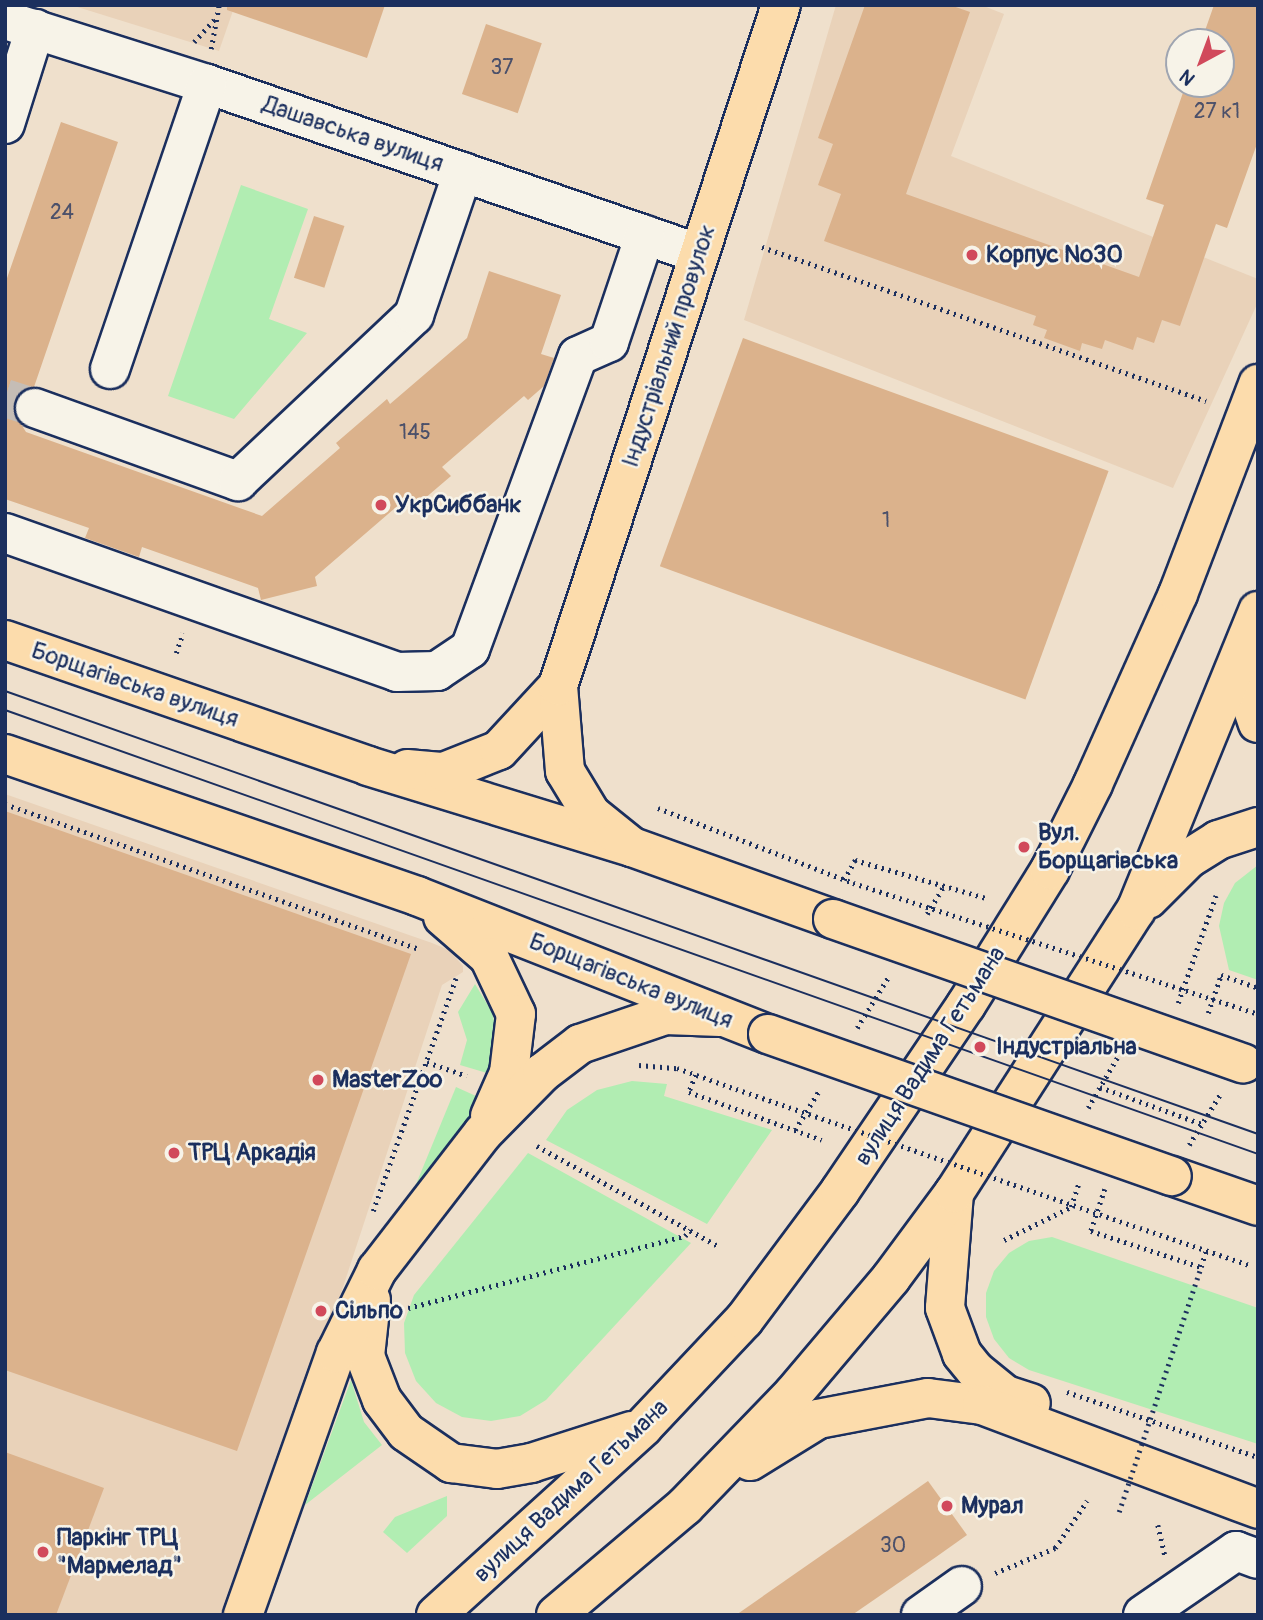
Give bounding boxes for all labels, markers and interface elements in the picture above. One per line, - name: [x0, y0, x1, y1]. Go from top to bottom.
- north arrow: [1165, 28, 1235, 98]
- house number: 37: [491, 55, 513, 81]
- text: N: [1175, 64, 1200, 91]
- street label: Дашавська вулиця: [259, 90, 447, 178]
- house number: 27 к1: [1194, 99, 1240, 125]
- house number: 24: [50, 200, 74, 226]
- street label: Індустріальний провулок: [616, 221, 722, 471]
- place label: Корпус №30: [986, 241, 1123, 269]
- marker: Корпус №30: [964, 247, 980, 263]
- house number: 145: [399, 420, 431, 446]
- place label: УкрСиббанк: [395, 491, 522, 519]
- marker: УкрСиббанк: [373, 497, 389, 513]
- house number: 1: [882, 508, 890, 534]
- street label: Борщагівська вулиця: [28, 636, 242, 734]
- place label: Вул. Борщагівська: [1038, 819, 1178, 875]
- marker: Вул. Борщагівська: [1016, 839, 1032, 855]
- street label: Борщагівська вулиця: [525, 927, 737, 1035]
- street label: вулиця Вадима Гетьмана: [848, 941, 1012, 1171]
- place label: Індустріальна: [996, 1033, 1137, 1061]
- marker: Індустріальна: [970, 1037, 990, 1057]
- place label: MasterZoo: [332, 1066, 442, 1094]
- marker: MasterZoo: [310, 1072, 326, 1088]
- place label: ТРЦ Аркадія: [188, 1139, 316, 1167]
- marker: ТРЦ Аркадія: [166, 1145, 182, 1161]
- place label: Сільпо: [335, 1297, 403, 1325]
- marker: Сільпо: [313, 1303, 329, 1319]
- street label: вулиця Вадима Гетьмана: [468, 1393, 674, 1589]
- place label: Мурал: [961, 1492, 1024, 1520]
- marker: Мурал: [939, 1498, 955, 1514]
- place label: Паркінг ТРЦ "Мармелад": [57, 1524, 182, 1580]
- house number: 30: [880, 1533, 906, 1559]
- marker: Паркінг ТРЦ "Мармелад": [35, 1544, 51, 1560]

